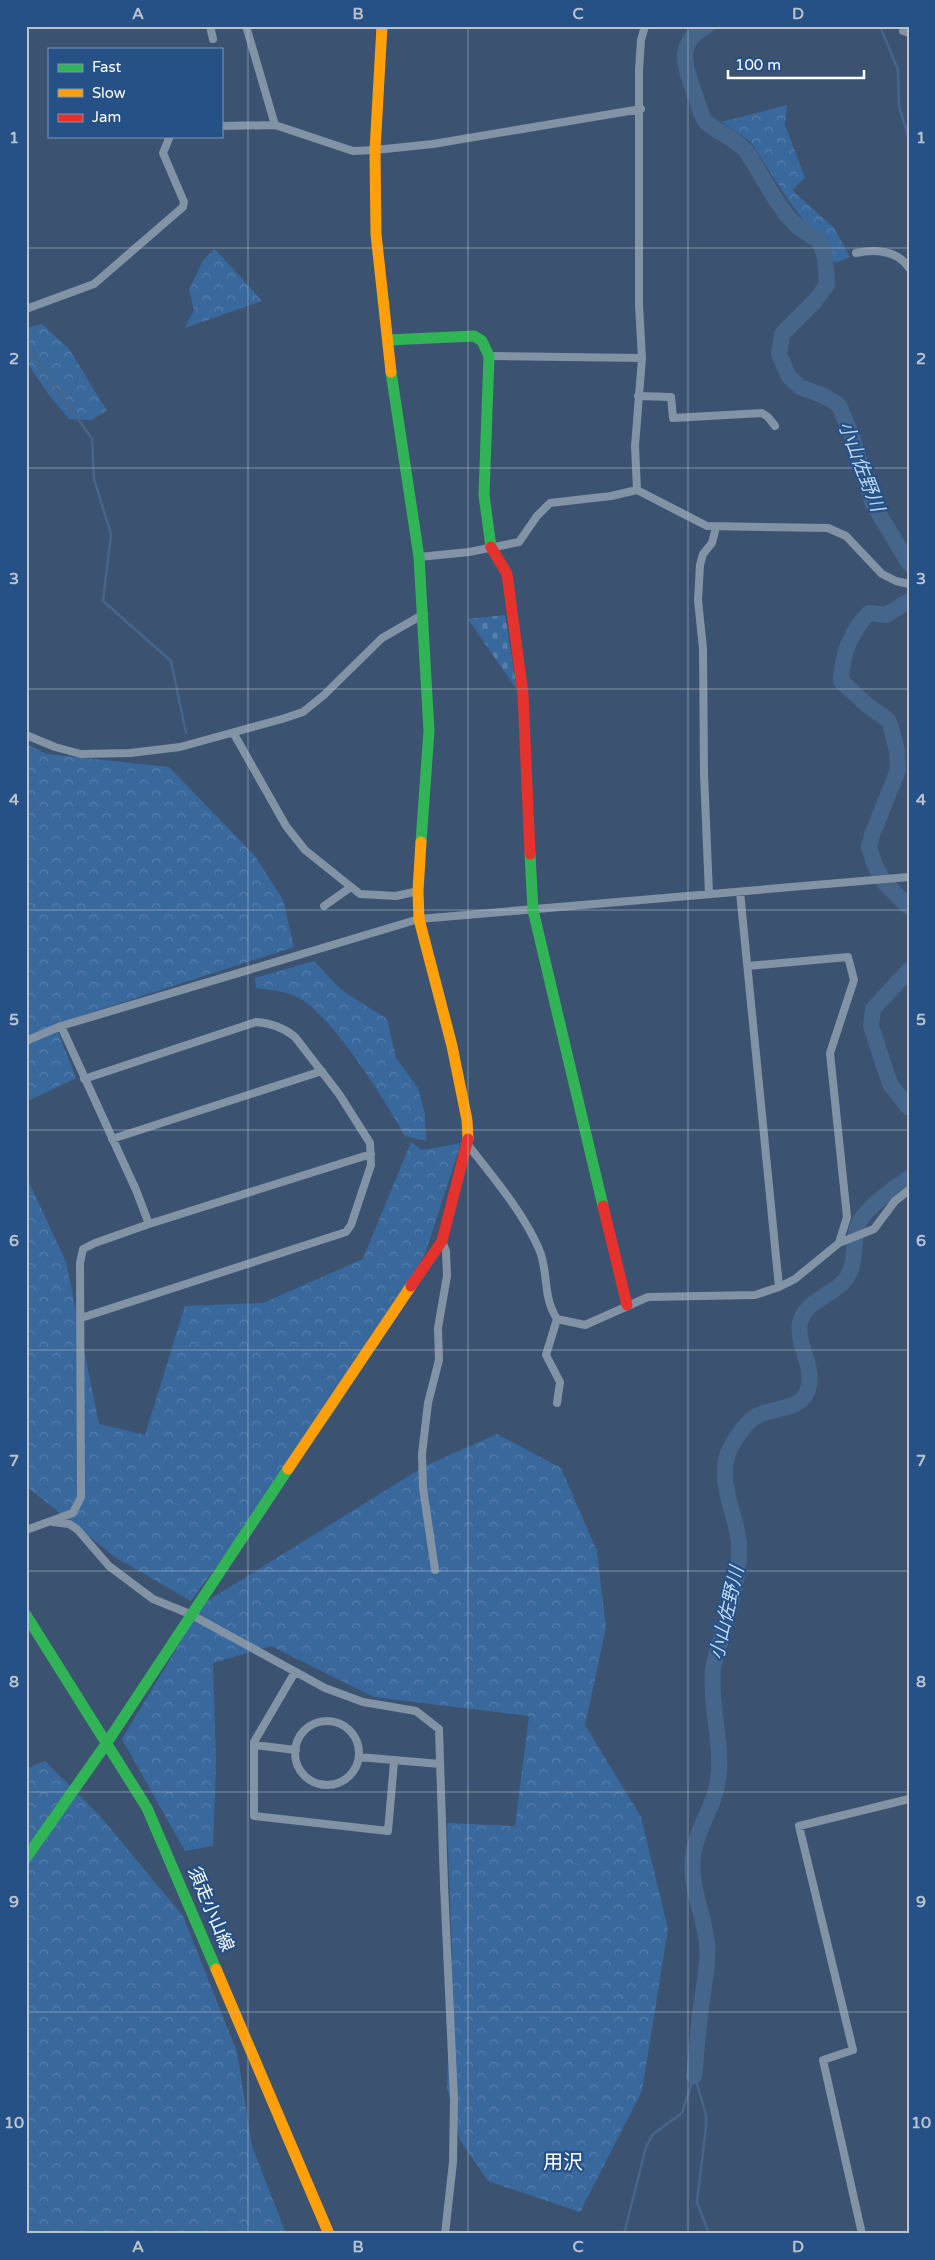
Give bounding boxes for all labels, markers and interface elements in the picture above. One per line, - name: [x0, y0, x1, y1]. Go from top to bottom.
- text: A: [132, 4, 144, 24]
- text: B: [352, 4, 364, 24]
- text: C: [572, 4, 584, 24]
- text: D: [792, 4, 804, 24]
- legend: [48, 48, 222, 138]
- scale bar: [728, 48, 864, 80]
- text: 100 m: [735, 56, 781, 74]
- text: Fast: [92, 58, 122, 76]
- text: Slow: [92, 84, 126, 102]
- text: Jam: [92, 108, 121, 126]
- text: 1: [9, 128, 19, 148]
- text: 1: [916, 128, 926, 148]
- text: 2: [9, 349, 19, 369]
- text: 2: [916, 349, 926, 369]
- water label: 小山佐野川: [834, 418, 889, 517]
- text: 3: [9, 569, 19, 589]
- text: 3: [916, 569, 926, 589]
- text: 4: [9, 790, 19, 810]
- text: 4: [916, 790, 926, 810]
- text: 5: [9, 1010, 19, 1030]
- text: 5: [916, 1010, 926, 1030]
- text: 6: [9, 1231, 19, 1251]
- text: 6: [916, 1231, 926, 1251]
- text: 7: [9, 1451, 19, 1471]
- text: 7: [916, 1451, 926, 1471]
- water label: 小山佐野川: [706, 1563, 749, 1662]
- text: 8: [9, 1672, 19, 1692]
- text: 8: [916, 1672, 926, 1692]
- street label: 須走小山線: [183, 1863, 239, 1955]
- text: 9: [9, 1892, 19, 1912]
- text: 9: [916, 1892, 926, 1912]
- text: 10: [4, 2113, 24, 2133]
- text: 10: [911, 2113, 931, 2133]
- district label: 用沢: [543, 2151, 583, 2175]
- text: A: [132, 2237, 144, 2257]
- text: B: [352, 2237, 364, 2257]
- text: C: [572, 2237, 584, 2257]
- text: D: [792, 2237, 804, 2257]

